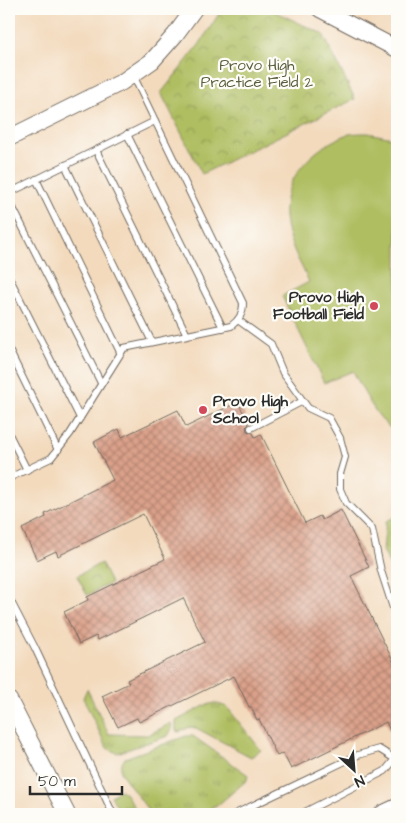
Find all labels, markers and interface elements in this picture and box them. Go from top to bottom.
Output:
park label: Provo High Practice Field 2 [201,55,314,93]
place label: Provo High Football Field [273,287,365,325]
marker: Provo High Football Field [368,300,380,312]
place label: Provo High School [212,391,289,429]
marker: Provo High School [197,404,209,416]
north arrow [328,746,378,796]
scale bar [30,763,122,795]
text: N [351,770,368,792]
text: 50 m [38,771,76,792]

